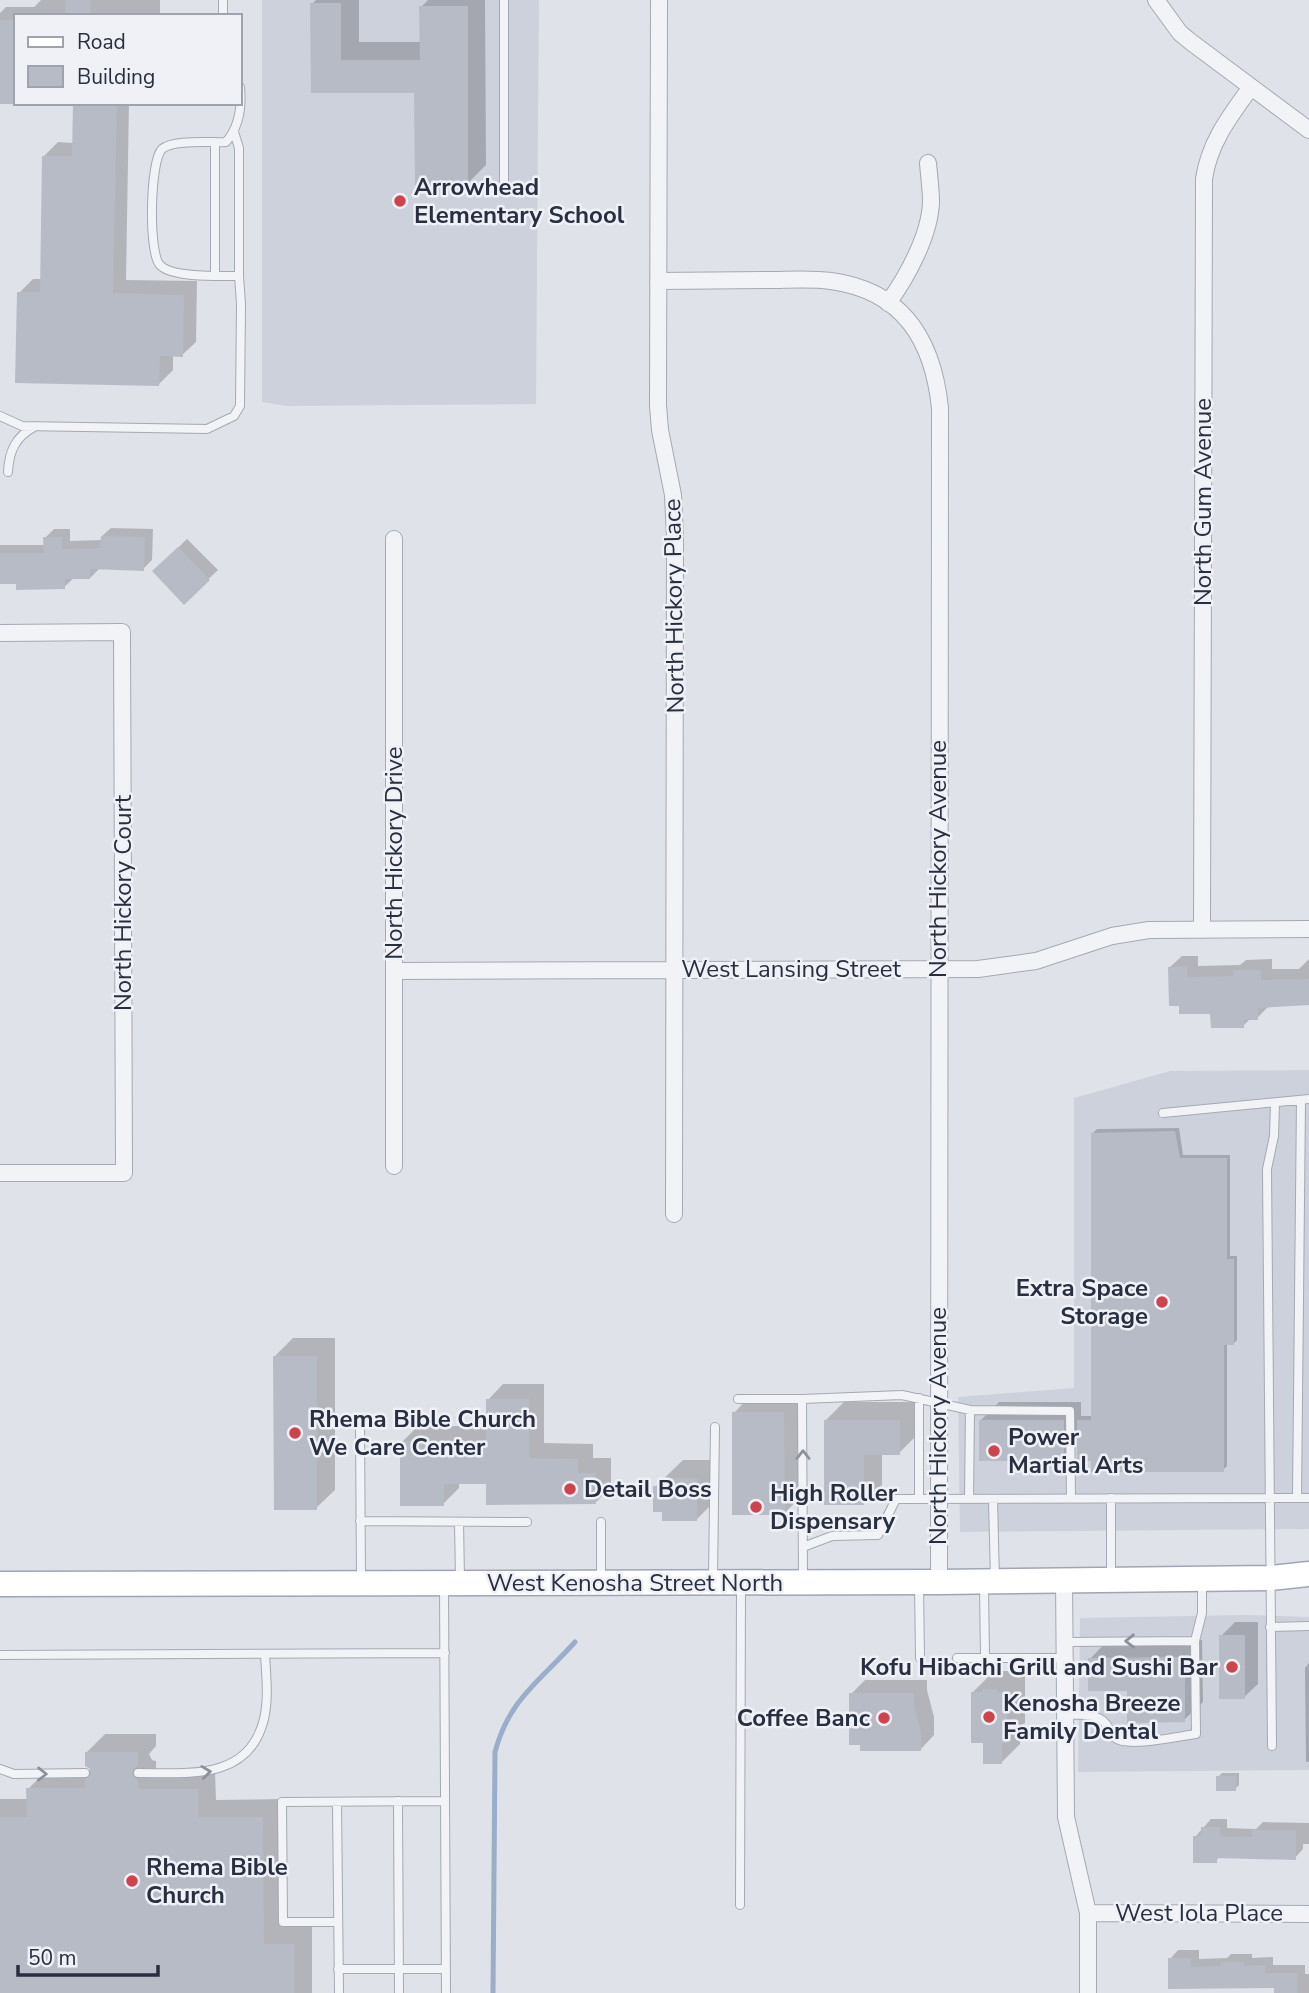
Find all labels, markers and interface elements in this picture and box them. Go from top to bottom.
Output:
legend [14,14,242,105]
text: Road [77,28,126,56]
text: Building [77,63,155,91]
place label: Arrowhead Elementary School [414,171,625,231]
marker: Arrowhead Elementary School [392,193,408,209]
street label: North Gum Avenue [1187,398,1219,606]
street label: North Hickory Place [656,498,692,714]
street label: North Hickory Avenue [922,740,954,978]
street label: North Hickory Drive [378,746,410,960]
street label: North Hickory Court [107,794,139,1011]
street label: West Lansing Street [681,953,901,985]
place label: Extra Space Storage [1016,1272,1148,1332]
marker: Extra Space Storage [1154,1294,1170,1310]
street label: North Hickory Avenue [922,1307,954,1545]
place label: Rhema Bible Church We Care Center [309,1403,536,1463]
place label: Power Martial Arts [1008,1421,1144,1481]
marker: Rhema Bible Church We Care Center [287,1425,303,1441]
marker: Power Martial Arts [986,1443,1002,1459]
one-way arrow [795,1449,810,1460]
place label: Detail Boss [584,1473,712,1505]
place label: High Roller Dispensary [770,1477,898,1537]
marker: Detail Boss [562,1481,578,1497]
marker: High Roller Dispensary [748,1499,764,1515]
street label: West Kenosha Street North [487,1567,783,1599]
one-way arrow [1124,1634,1135,1649]
place label: Kofu Hibachi Grill and Sushi Bar [860,1651,1219,1683]
marker: Kofu Hibachi Grill and Sushi Bar [1224,1659,1240,1675]
place label: Kenosha Breeze Family Dental [1003,1687,1181,1747]
place label: Coffee Banc [737,1702,871,1734]
marker: Kenosha Breeze Family Dental [981,1709,997,1725]
marker: Coffee Banc [876,1710,892,1726]
one-way arrow [201,1764,212,1779]
one-way arrow [37,1766,48,1782]
place label: Rhema Bible Church [146,1851,288,1911]
marker: Rhema Bible Church [124,1873,140,1889]
street label: West Iola Place [1115,1897,1283,1929]
scale bar [18,1934,158,1978]
text: 50 m [28,1944,77,1972]

